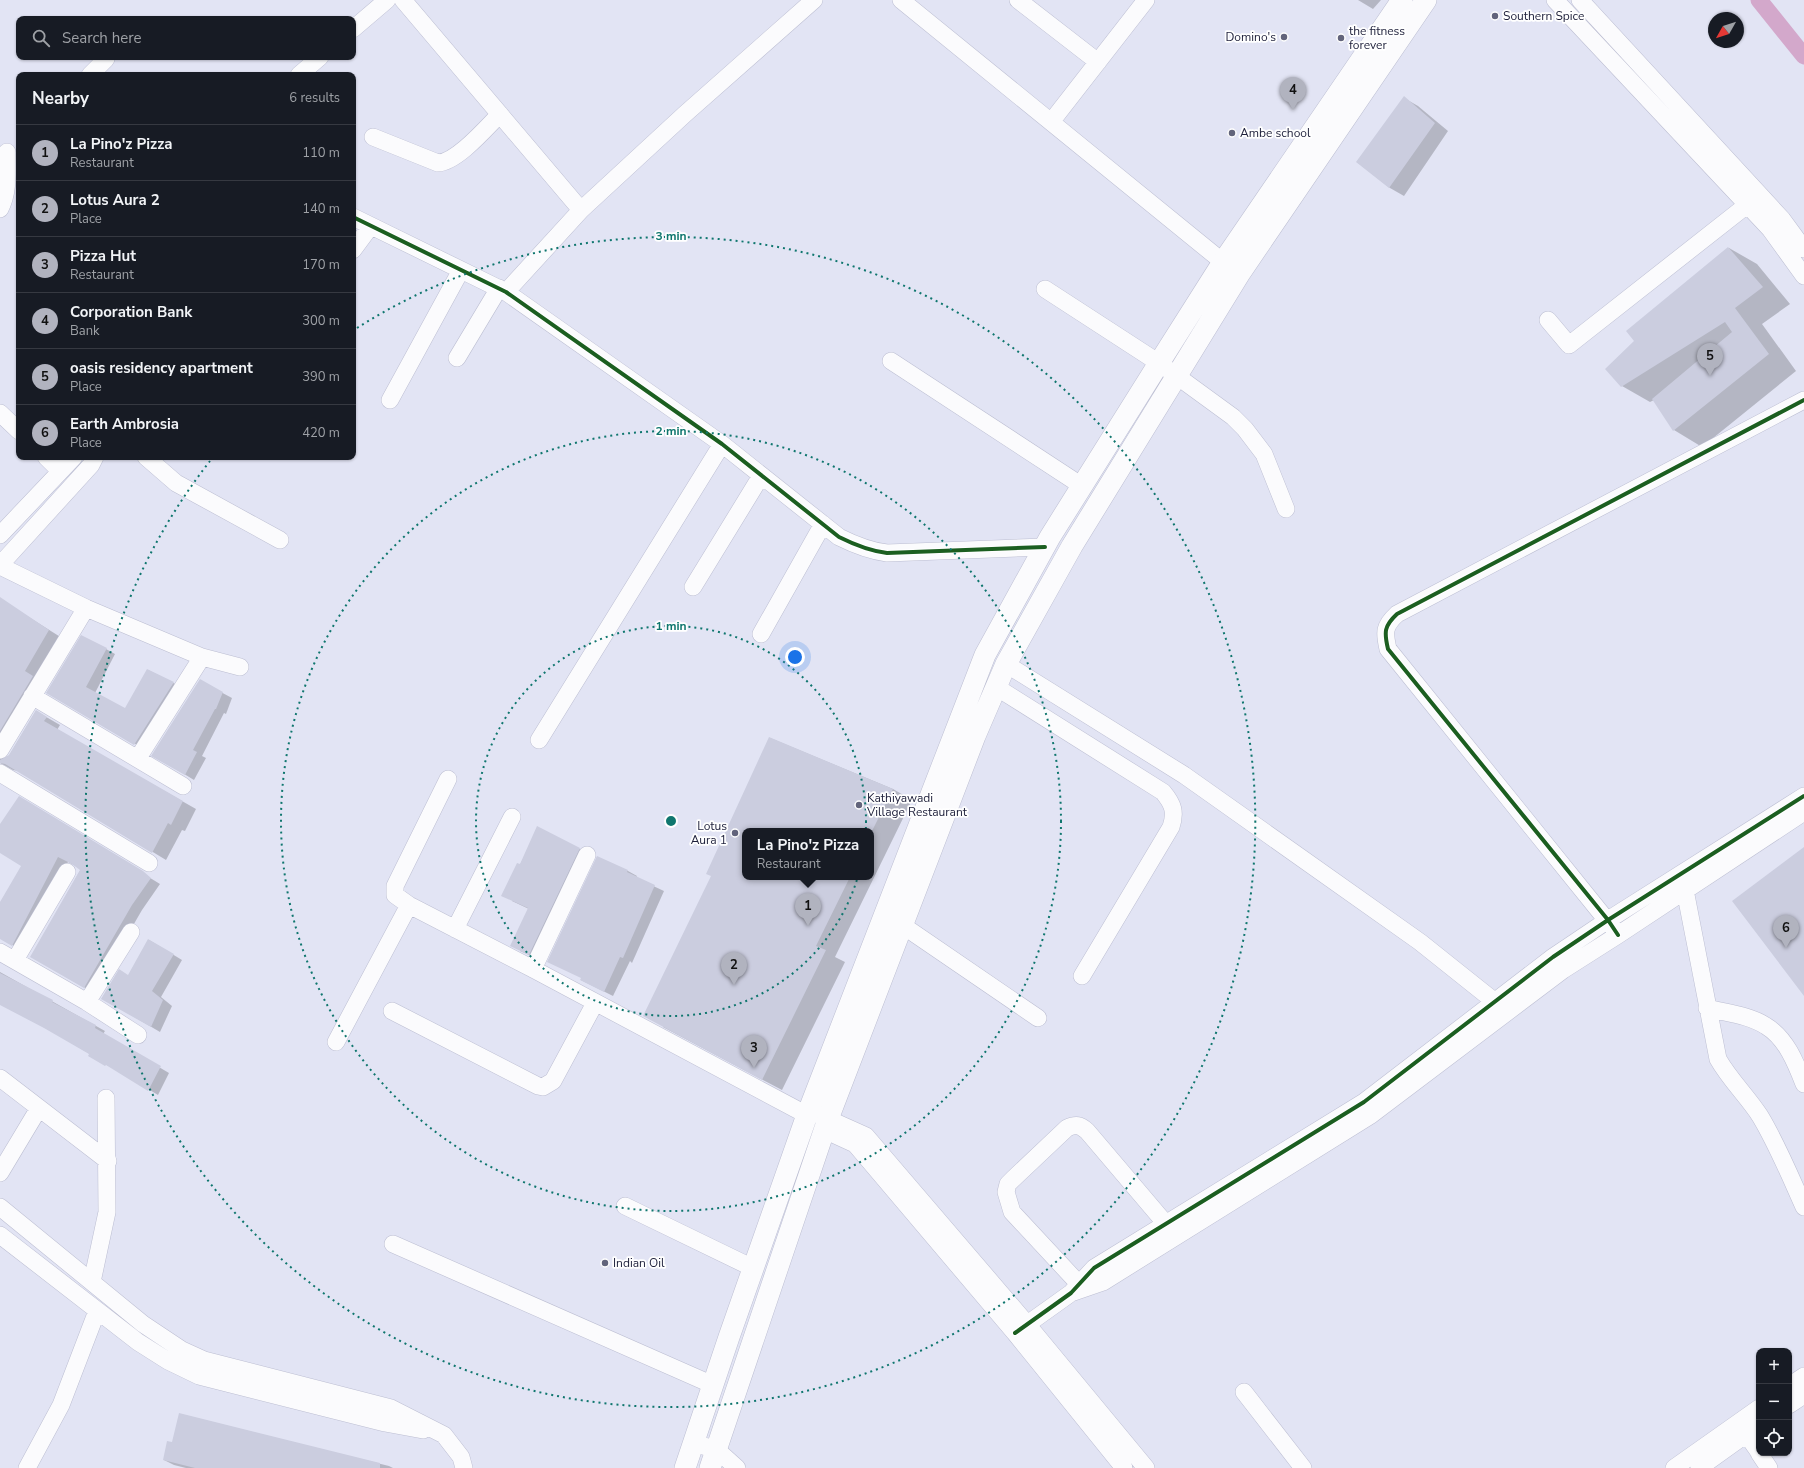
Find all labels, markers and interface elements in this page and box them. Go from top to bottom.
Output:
place label: Southern Spice [1503,8,1584,24]
marker: Southern Spice [1490,11,1500,21]
north arrow [1708,12,1744,48]
search box [16,16,356,60]
place label: the fitness forever [1349,23,1405,53]
icon: search [30,27,52,49]
text: Search here [62,28,142,48]
place label: Domino's [1225,29,1276,45]
marker: Domino's [1279,32,1289,42]
marker: the fitness forever [1336,33,1346,43]
pin: 4 [1280,77,1306,110]
text: Nearby [32,87,89,110]
text: 6 results [289,89,340,107]
place label: Ambe school [1240,125,1311,141]
marker: Ambe school [1227,128,1237,138]
text: La Pino'z Pizza [70,134,172,154]
text: 1 [41,144,49,162]
text: 110 m [302,144,340,162]
text: Restaurant [70,154,134,172]
text: Lotus Aura 2 [70,190,160,210]
text: 2 [41,200,49,218]
text: 140 m [302,200,340,218]
text: Place [70,210,102,228]
text: 3 min [655,228,687,244]
text: Pizza Hut [70,246,136,266]
text: 3 [41,256,49,274]
text: 170 m [302,256,340,274]
text: Restaurant [70,266,134,284]
text: Corporation Bank [70,302,192,322]
text: 4 [41,312,49,330]
text: 300 m [302,312,340,330]
text: Bank [70,322,100,340]
pin: 5 [1697,343,1723,376]
text: oasis residency apartment [70,358,253,378]
text: 5 [41,368,49,386]
text: 390 m [302,368,340,386]
text: Place [70,378,102,396]
text: Earth Ambrosia [70,414,179,434]
text: 2 min [655,423,687,439]
text: 6 [41,424,49,442]
text: 420 m [302,424,340,442]
text: Place [70,434,102,452]
text: 1 min [655,618,687,634]
your location [785,647,805,667]
place label: Kathiyawadi Village Restaurant [866,790,968,820]
marker: Kathiyawadi Village Restaurant [854,800,864,810]
centre of rings [664,814,678,828]
place label: Lotus Aura 1 [691,818,727,848]
marker: Lotus Aura 1 [730,828,740,838]
popup [742,828,874,880]
text: La Pino'z Pizza [757,835,859,855]
text: Restaurant [757,855,821,873]
pin: 1 [795,893,821,926]
pin: 6 [1773,915,1799,948]
pin: 2 [721,952,747,985]
pin: 3 [741,1035,767,1068]
place label: Indian Oil [613,1255,665,1271]
marker: Indian Oil [600,1258,610,1268]
map controls [1756,1348,1792,1456]
button: + [1756,1348,1792,1384]
button: − [1756,1384,1792,1420]
button: locate [1756,1420,1792,1456]

